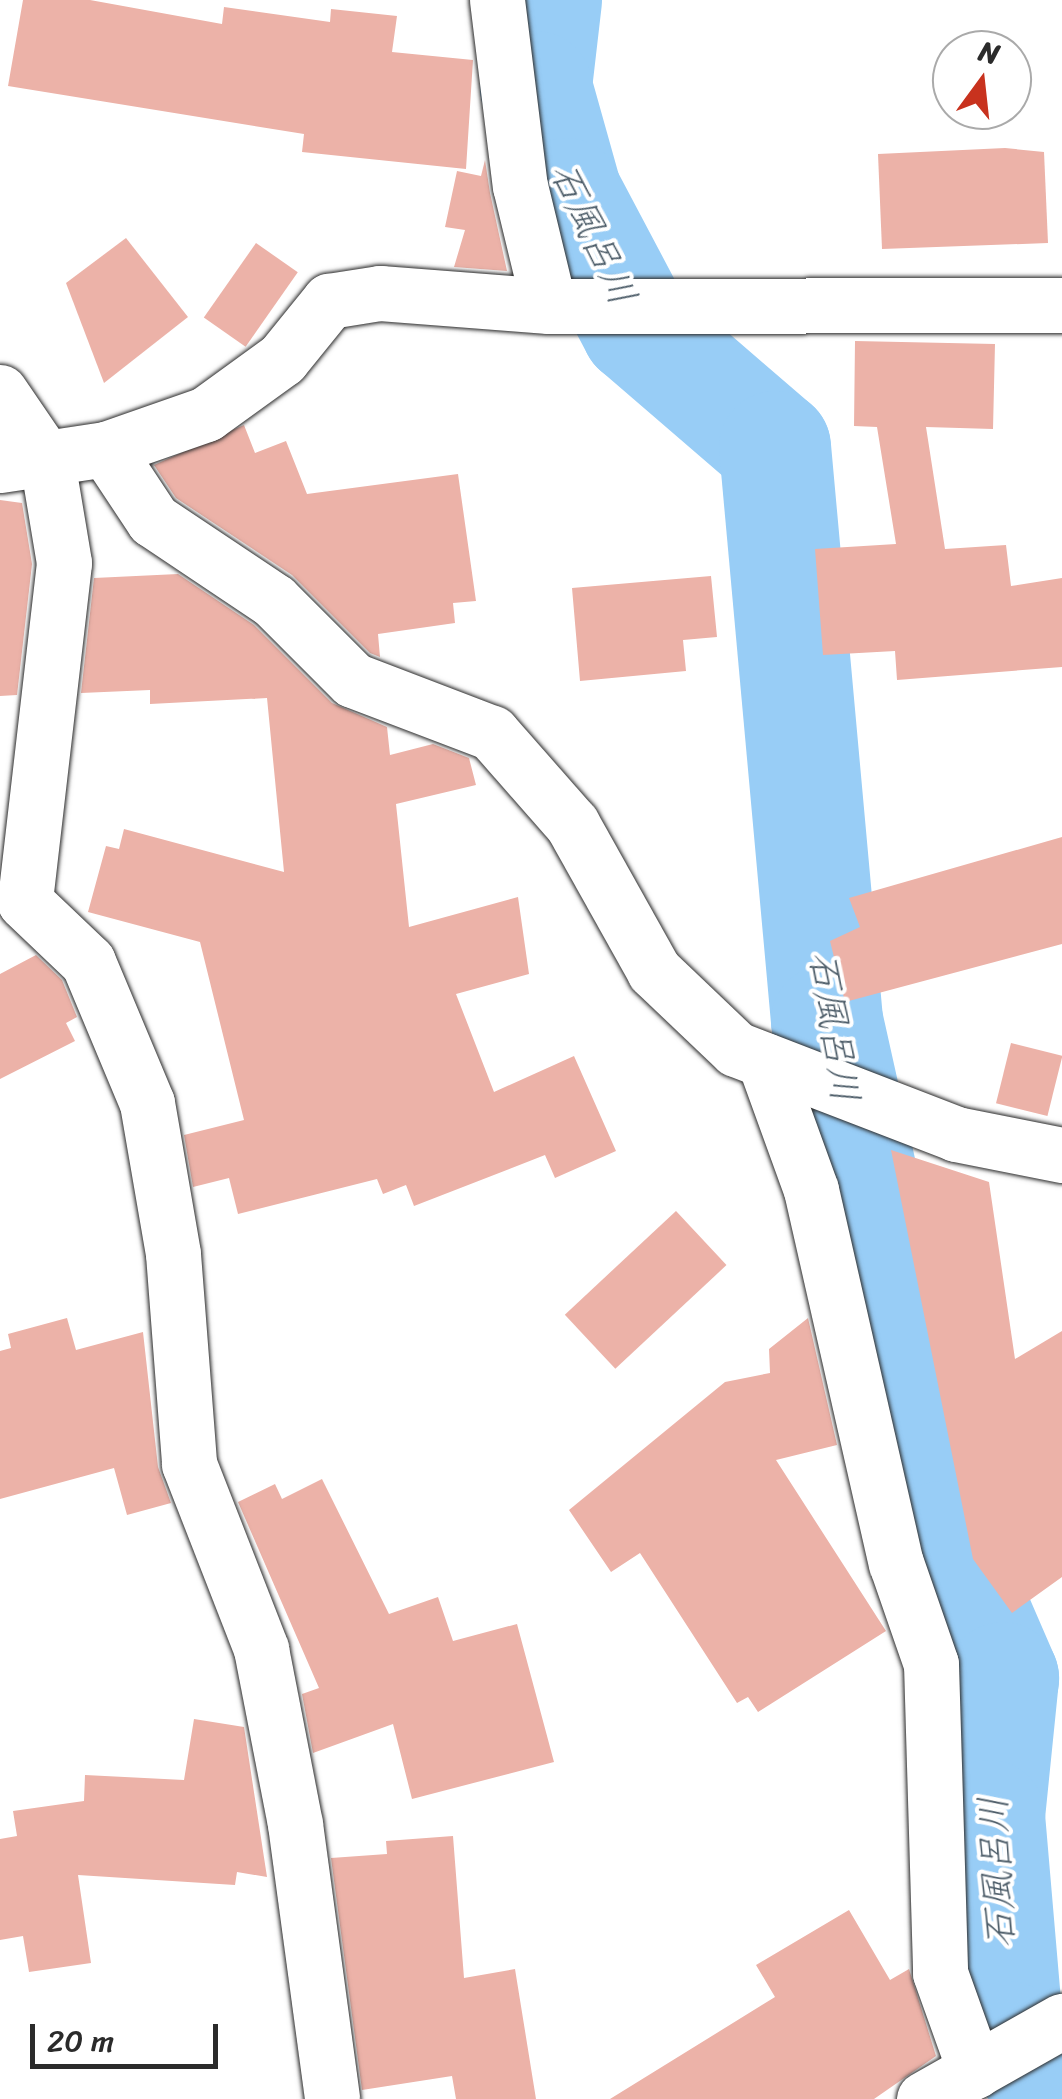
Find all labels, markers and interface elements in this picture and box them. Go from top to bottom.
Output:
text: N [974,26,1005,79]
north arrow [932,30,1032,130]
water label: 石風呂川 [540,155,646,313]
water label: 石風呂川 [800,948,868,1106]
water label: 石風呂川 [970,1795,1024,1949]
scale bar [35,2004,222,2066]
text: 20 m [47,2014,114,2068]

